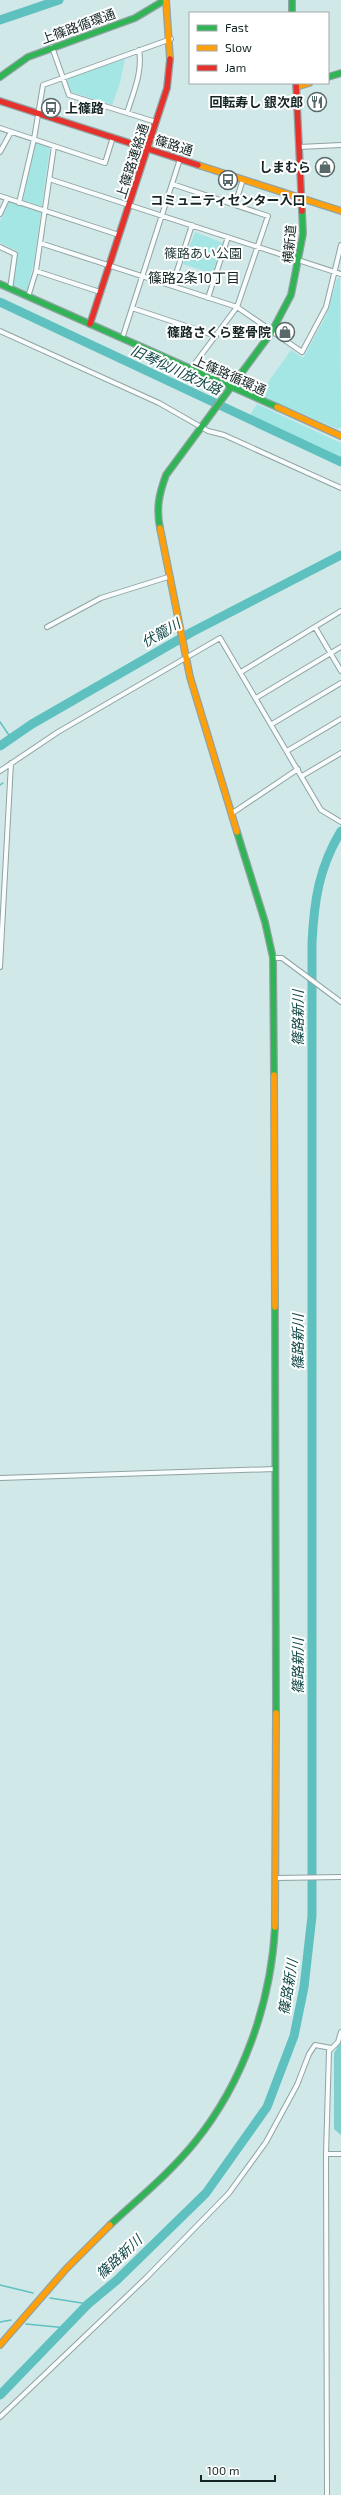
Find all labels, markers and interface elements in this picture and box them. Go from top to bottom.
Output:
street label: 上篠路循環通 [39,5,117,47]
legend [189,12,329,84]
text: Fast [225,20,249,34]
text: Slow [225,40,252,54]
text: Jam [225,60,246,74]
restaurant icon: 回転寿し 銀次郎 [306,91,328,113]
place label: 回転寿し 銀次郎 [209,94,303,110]
bus stop icon: 上篠路 [40,97,62,119]
place label: 上篠路 [65,100,104,116]
street label: 上篠路連絡通 [112,121,152,201]
street label: 篠路通 [153,131,195,159]
shop icon: しまむら [314,156,336,178]
place label: しまむら [259,159,311,175]
bus stop icon: コミュニティセンター入口 [217,169,239,191]
place label: コミュニティセンター入口 [150,192,306,208]
street label: 横新道 [279,224,299,264]
park label: 篠路あい公園 [164,245,242,261]
district label: 篠路2条10丁目 [148,269,240,286]
shop icon: 篠路さくら整骨院 [274,321,296,343]
place label: 篠路さくら整骨院 [167,324,271,340]
water label: 旧琴似川放水路 [128,341,225,398]
street label: 上篠路循環通 [191,352,269,398]
water label: 伏籠川 [138,614,185,650]
water label: 篠路新川 [289,988,306,1046]
water label: 篠路新川 [289,1312,306,1370]
water label: 篠路新川 [289,1636,306,1694]
water label: 篠路新川 [275,1956,301,2016]
water label: 篠路新川 [92,2230,146,2282]
scale bar [201,2457,275,2483]
text: 100 m [207,2463,239,2477]

